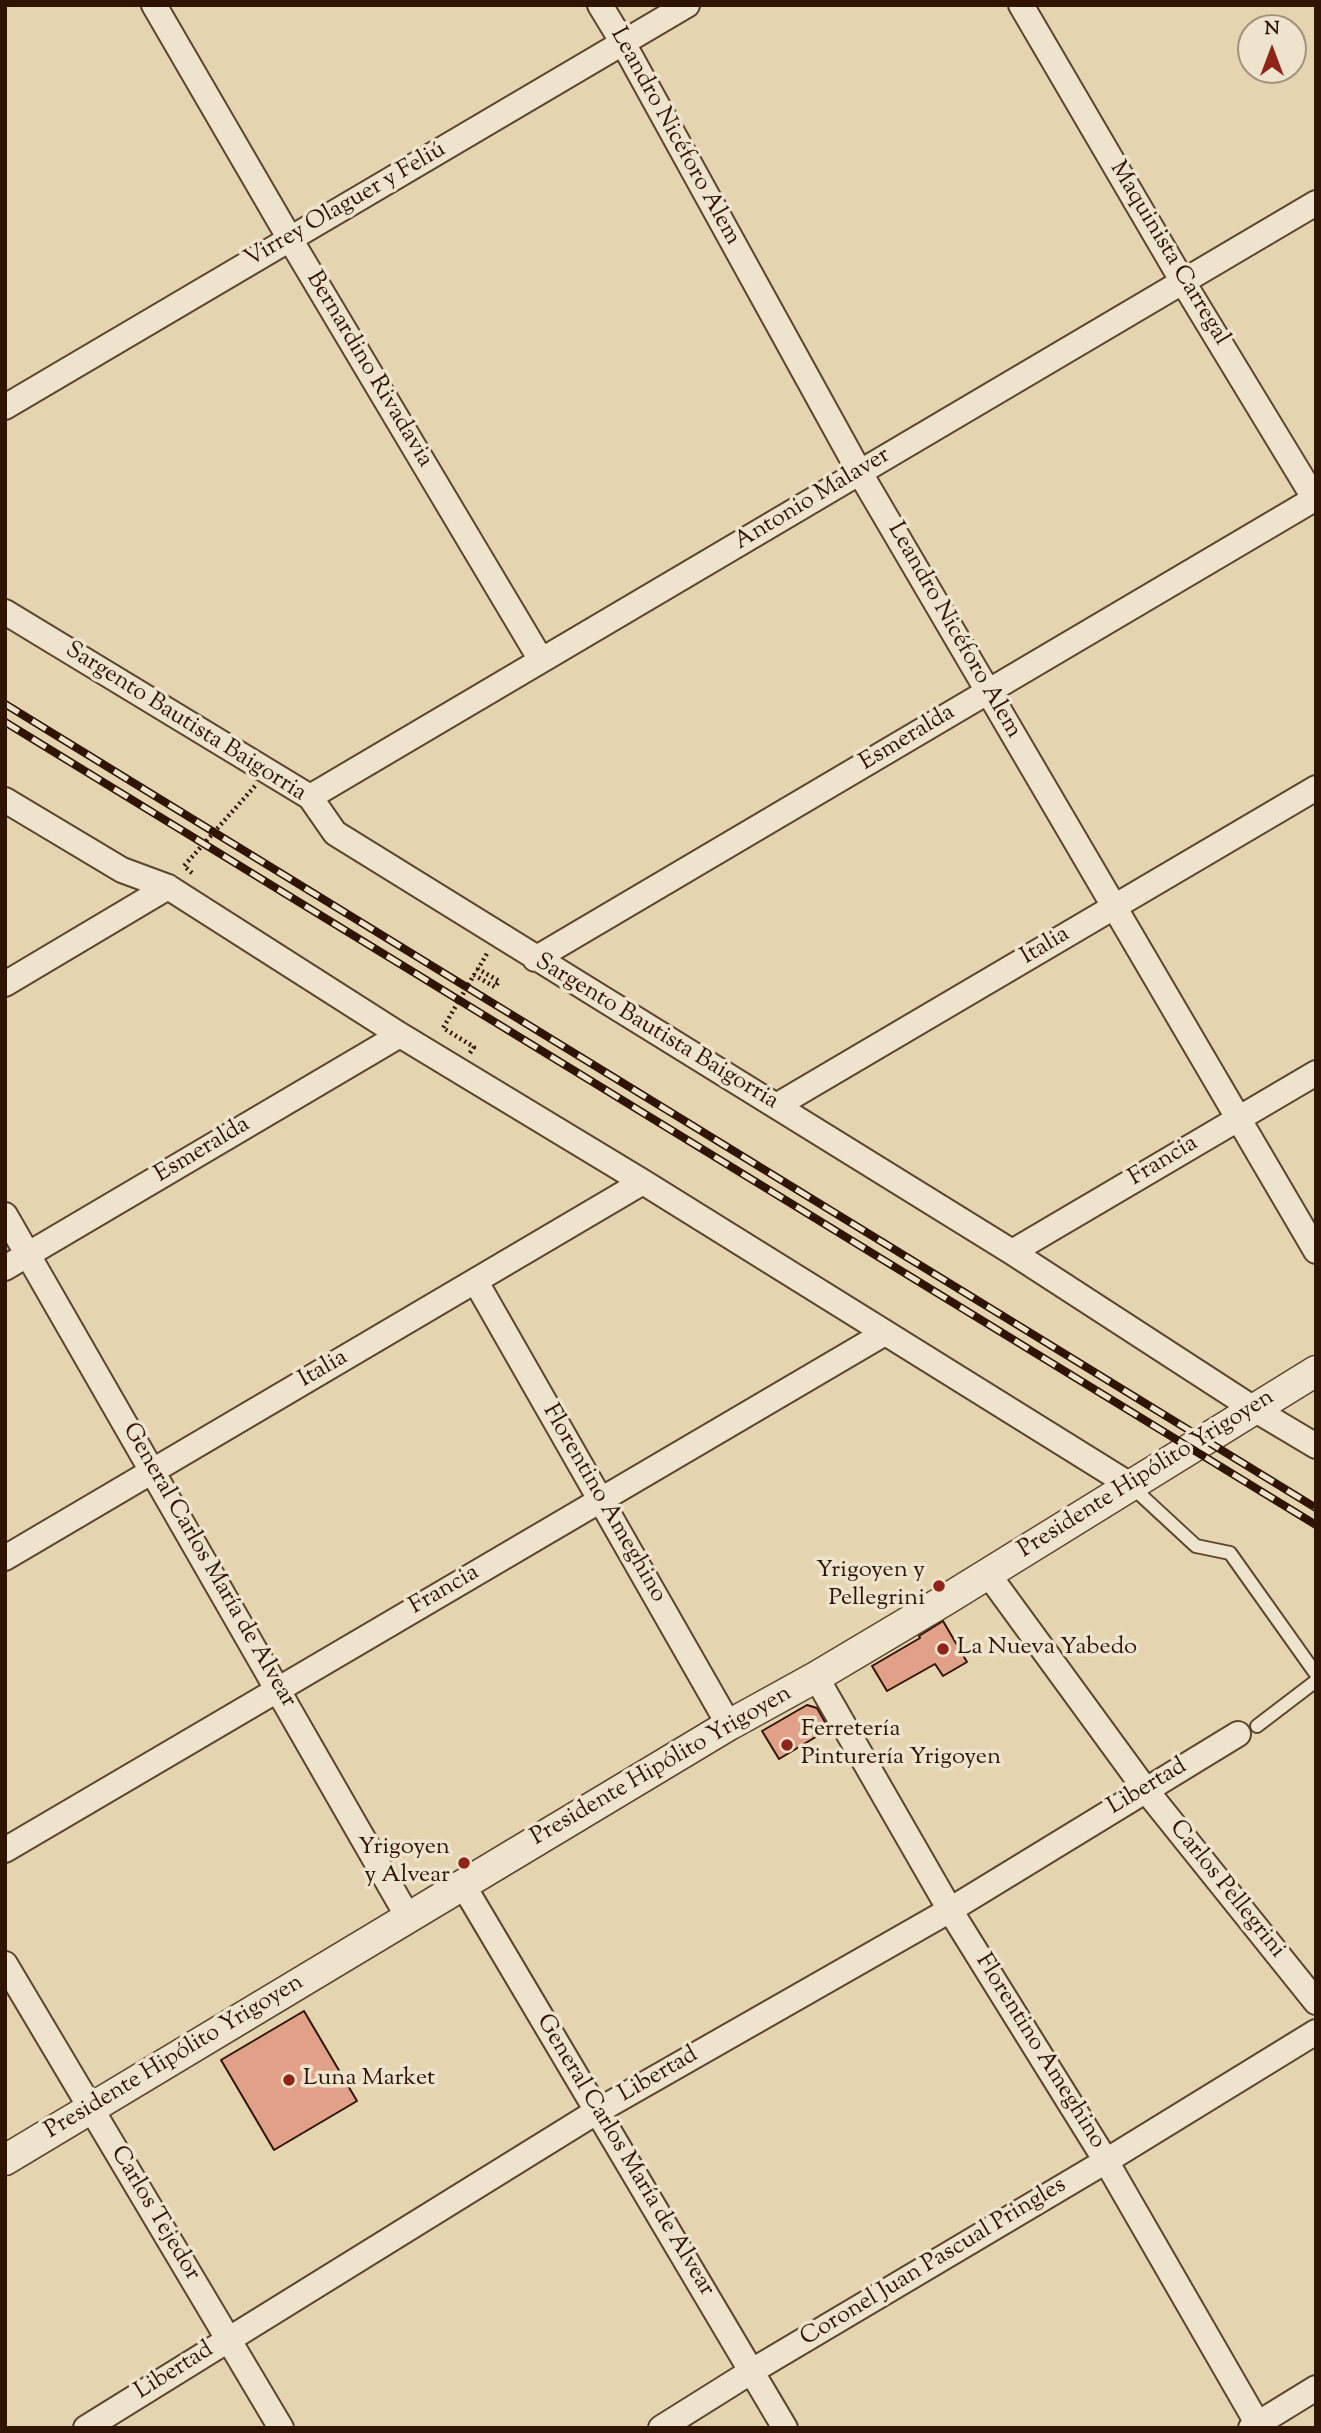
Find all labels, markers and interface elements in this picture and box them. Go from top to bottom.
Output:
north arrow [1237,14,1307,84]
text: N [1264,16,1280,43]
street label: Leandro Nicéforo Alem [602,23,746,251]
street label: Virrey Olaguer y Feliú [240,137,452,275]
street label: Maquinista Carregal [1102,157,1234,351]
street label: Bernardino Rivadavia [298,267,438,473]
street label: Antonio Malaver [730,442,896,558]
street label: Leandro Nicéforo Alem [879,518,1027,744]
street label: Sargento Bautista Baigorria [59,637,311,809]
street label: Esmeralda [855,699,961,779]
street label: Italia [1016,921,1076,973]
street label: Sargento Bautista Baigorria [529,949,783,1117]
street label: Esmeralda [150,1111,256,1191]
street label: Francia [1124,1130,1204,1194]
street label: Italia [294,1345,354,1395]
street label: Presidente Hipólito Yrigoyen [1014,1384,1280,1566]
street label: Florentino Ameghino [534,1400,672,1608]
street label: General Carlos María de Alvear [115,1419,301,1713]
place label: Yrigoyen y Pellegrini [816,1558,925,1614]
street label: Francia [405,1560,485,1622]
marker: Yrigoyen y Pellegrini [931,1578,947,1594]
place label: La Nueva Yabedo [957,1635,1137,1663]
marker: La Nueva Yabedo [935,1641,951,1657]
street label: Presidente Hipólito Yrigoyen [526,1680,798,1854]
place label: Ferretería Pinturería Yrigoyen [801,1717,1001,1773]
marker: Ferretería Pinturería Yrigoyen [779,1737,795,1753]
street label: Libertad [1103,1753,1193,1823]
street label: Carlos Pellegrini [1162,1815,1290,1965]
place label: Yrigoyen y Alvear [358,1835,450,1891]
marker: Yrigoyen y Alvear [456,1855,472,1871]
street label: Florentino Ameghino [967,1949,1111,2155]
street label: Presidente Hipólito Yrigoyen [41,1969,309,2147]
street label: General Carlos María de Alvear [528,2010,720,2302]
street label: Libertad [614,2042,704,2110]
place label: Luna Market [303,2066,435,2094]
marker: Luna Market [281,2072,297,2088]
street label: Carlos Tejedor [103,2142,205,2286]
street label: Coronel Juan Pascual Pringles [796,2172,1072,2354]
street label: Libertad [131,2337,219,2407]

